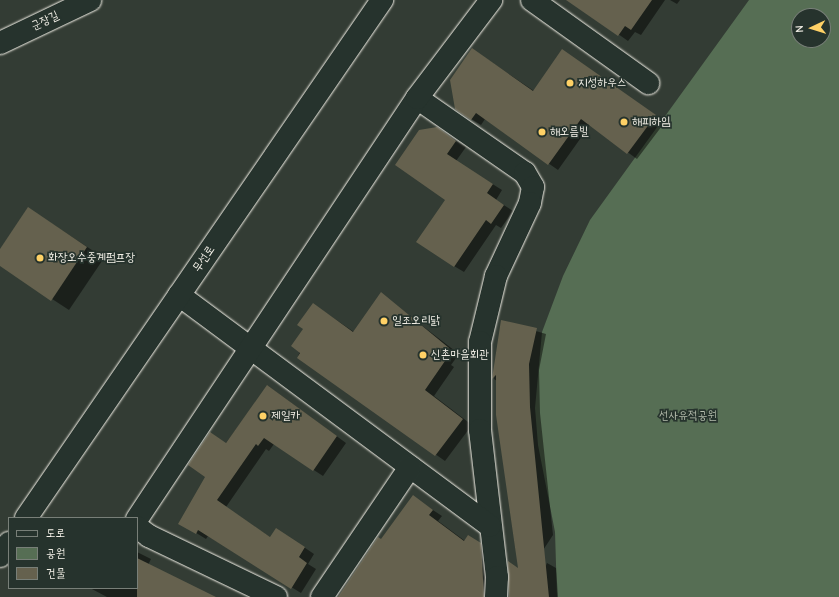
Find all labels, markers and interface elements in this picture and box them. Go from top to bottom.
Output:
street label: 군장길 [29,8,61,34]
north arrow [791,8,831,48]
text: N [793,25,806,33]
place label: 지성하우스 [578,76,626,90]
marker: 지성하우스 [565,78,575,88]
place label: 해피하임 [632,115,671,129]
marker: 해피하임 [619,117,629,127]
place label: 해오름빌 [550,125,589,139]
marker: 해오름빌 [537,127,547,137]
street label: 무선로 [190,243,218,275]
place label: 화장오수중계펌프장 [48,251,135,265]
marker: 화장오수중계펌프장 [35,253,45,263]
place label: 일조오리닭 [392,314,440,328]
marker: 일조오리닭 [379,316,389,326]
place label: 신촌마을회관 [431,348,489,362]
marker: 신촌마을회관 [418,350,428,360]
place label: 제일카 [271,409,300,423]
park label: 선사유적공원 [659,409,717,423]
marker: 제일카 [258,411,268,421]
legend [8,517,138,589]
text: 도로 [46,526,65,540]
text: 공원 [46,546,65,560]
text: 건물 [46,566,65,580]

